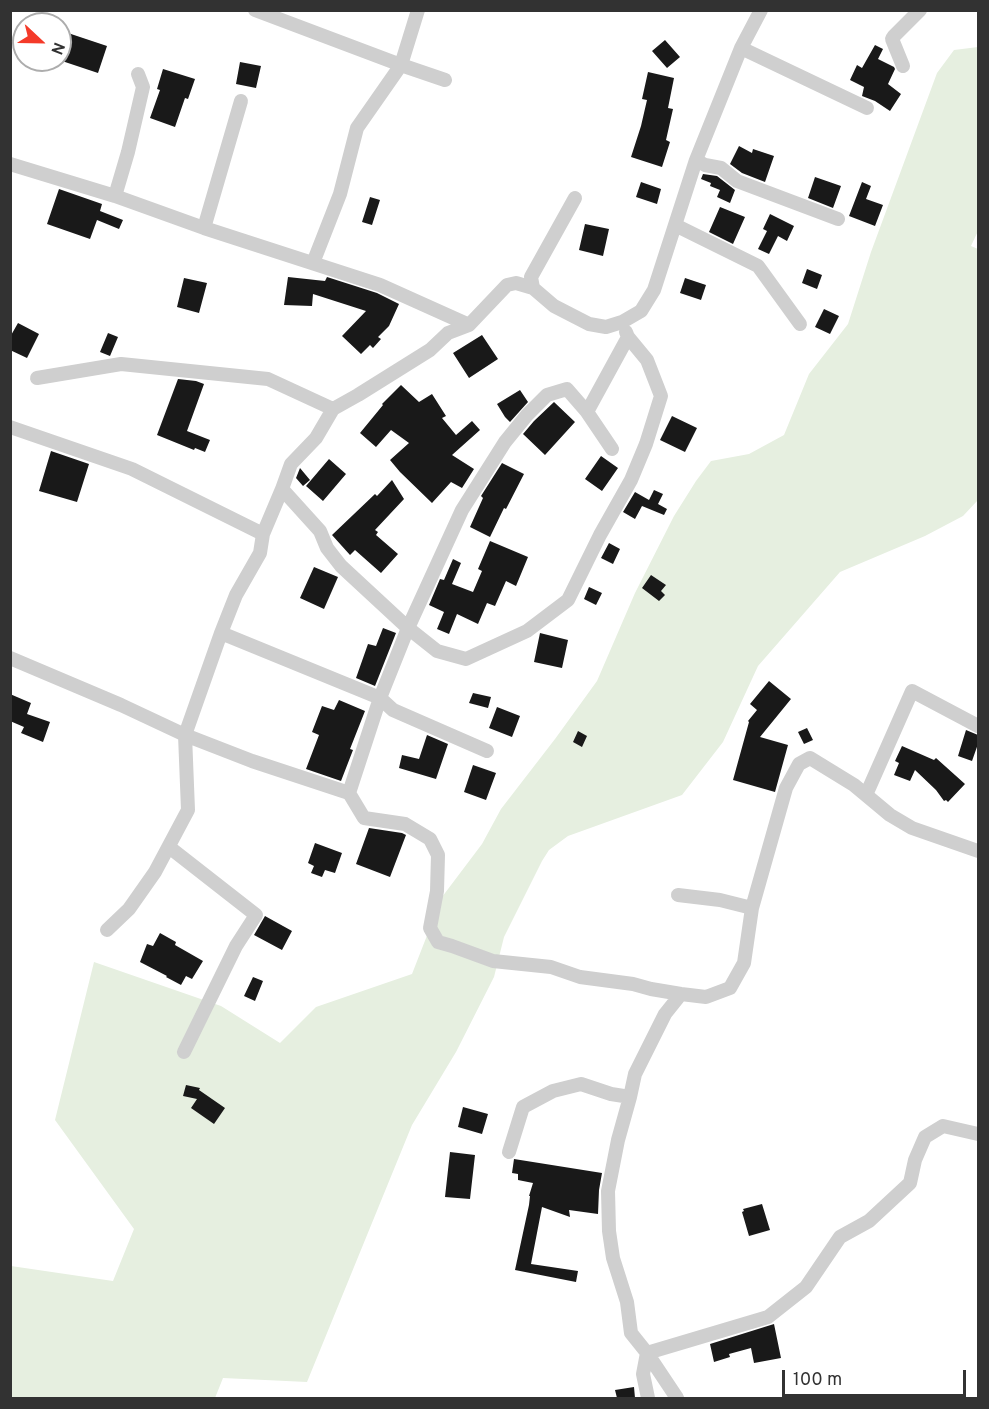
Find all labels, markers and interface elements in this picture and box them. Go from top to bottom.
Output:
north arrow [12,12,72,72]
text: N [45,39,68,57]
scale bar [785,1358,970,1396]
text: 100 m [793,1369,842,1392]

